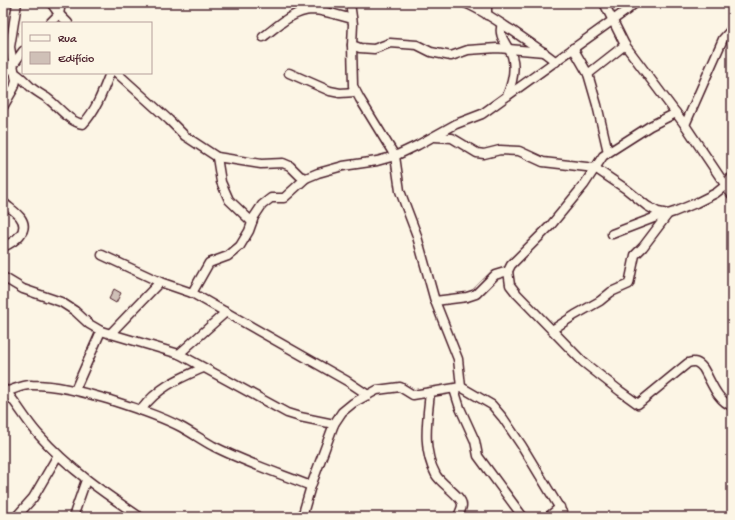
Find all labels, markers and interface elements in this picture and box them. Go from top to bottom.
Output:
legend [22,22,152,74]
text: Rua [58,33,77,47]
text: Edifício [58,53,94,67]

